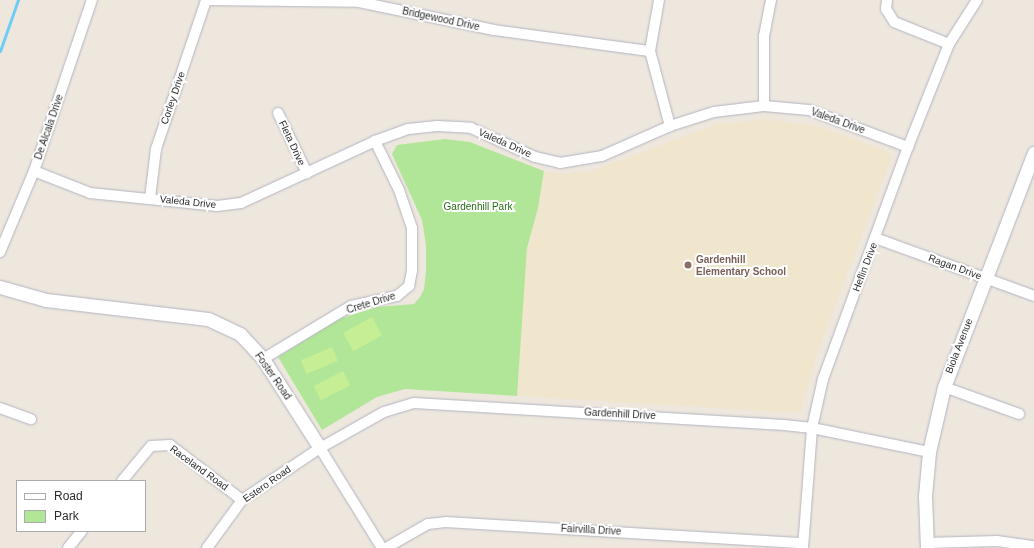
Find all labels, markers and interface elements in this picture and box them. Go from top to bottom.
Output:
street label: Bridgewood Drive [401,5,481,33]
street label: Corley Drive [158,70,188,126]
street label: De Alcala Drive [32,92,66,162]
street label: Valeda Drive [809,106,867,136]
street label: Fleta Drive [276,119,308,167]
street label: Valeda Drive [477,126,533,160]
street label: Valeda Drive [159,193,217,211]
park label: Gardenhill Park [444,201,512,213]
street label: Heflin Drive [850,241,880,293]
street label: Ragan Drive [927,252,983,282]
place label: Gardenhill Elementary School [696,253,786,276]
marker: Gardenhill Elementary School [683,260,693,270]
street label: Crete Drive [345,290,397,316]
street label: Biola Avenue [943,316,975,376]
street label: Foster Road [252,350,294,402]
street label: Gardenhill Drive [584,406,656,422]
street label: Raceland Road [168,443,230,493]
street label: Estero Road [241,463,293,505]
legend [16,480,146,532]
text: Road [54,489,83,503]
text: Park [54,509,79,523]
street label: Fairvilla Drive [560,522,622,538]

